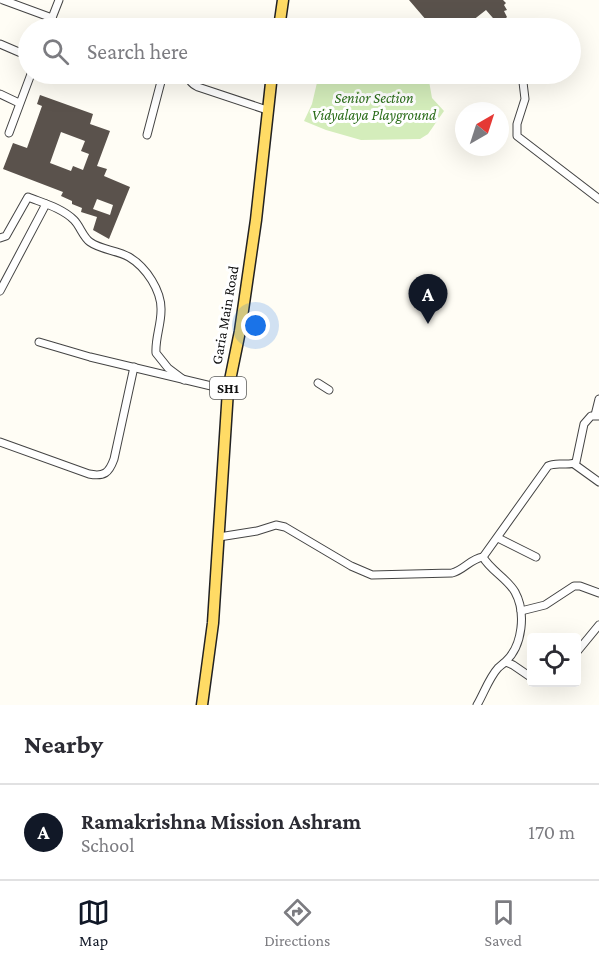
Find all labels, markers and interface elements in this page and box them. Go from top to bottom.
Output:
search box [18,18,581,84]
icon: search [39,35,72,68]
text: Search here [87,39,188,64]
park label: Senior Section Vidyalaya Playground [312,90,437,124]
north arrow [455,102,509,156]
street label: Garia Main Road [208,264,242,366]
pin: A [408,274,448,324]
your location [241,311,270,340]
road number: SH1 [210,377,246,399]
map controls [527,633,581,687]
button: locate [527,633,581,687]
text: Nearby [24,730,103,759]
text: Ramakrishna Mission Ashram [81,809,361,834]
text: A [38,821,49,843]
text: 170 m [528,821,575,843]
text: School [81,834,134,856]
tab: Map [77,896,110,949]
tab: Directions [264,896,330,949]
tab: Saved [484,896,522,949]

